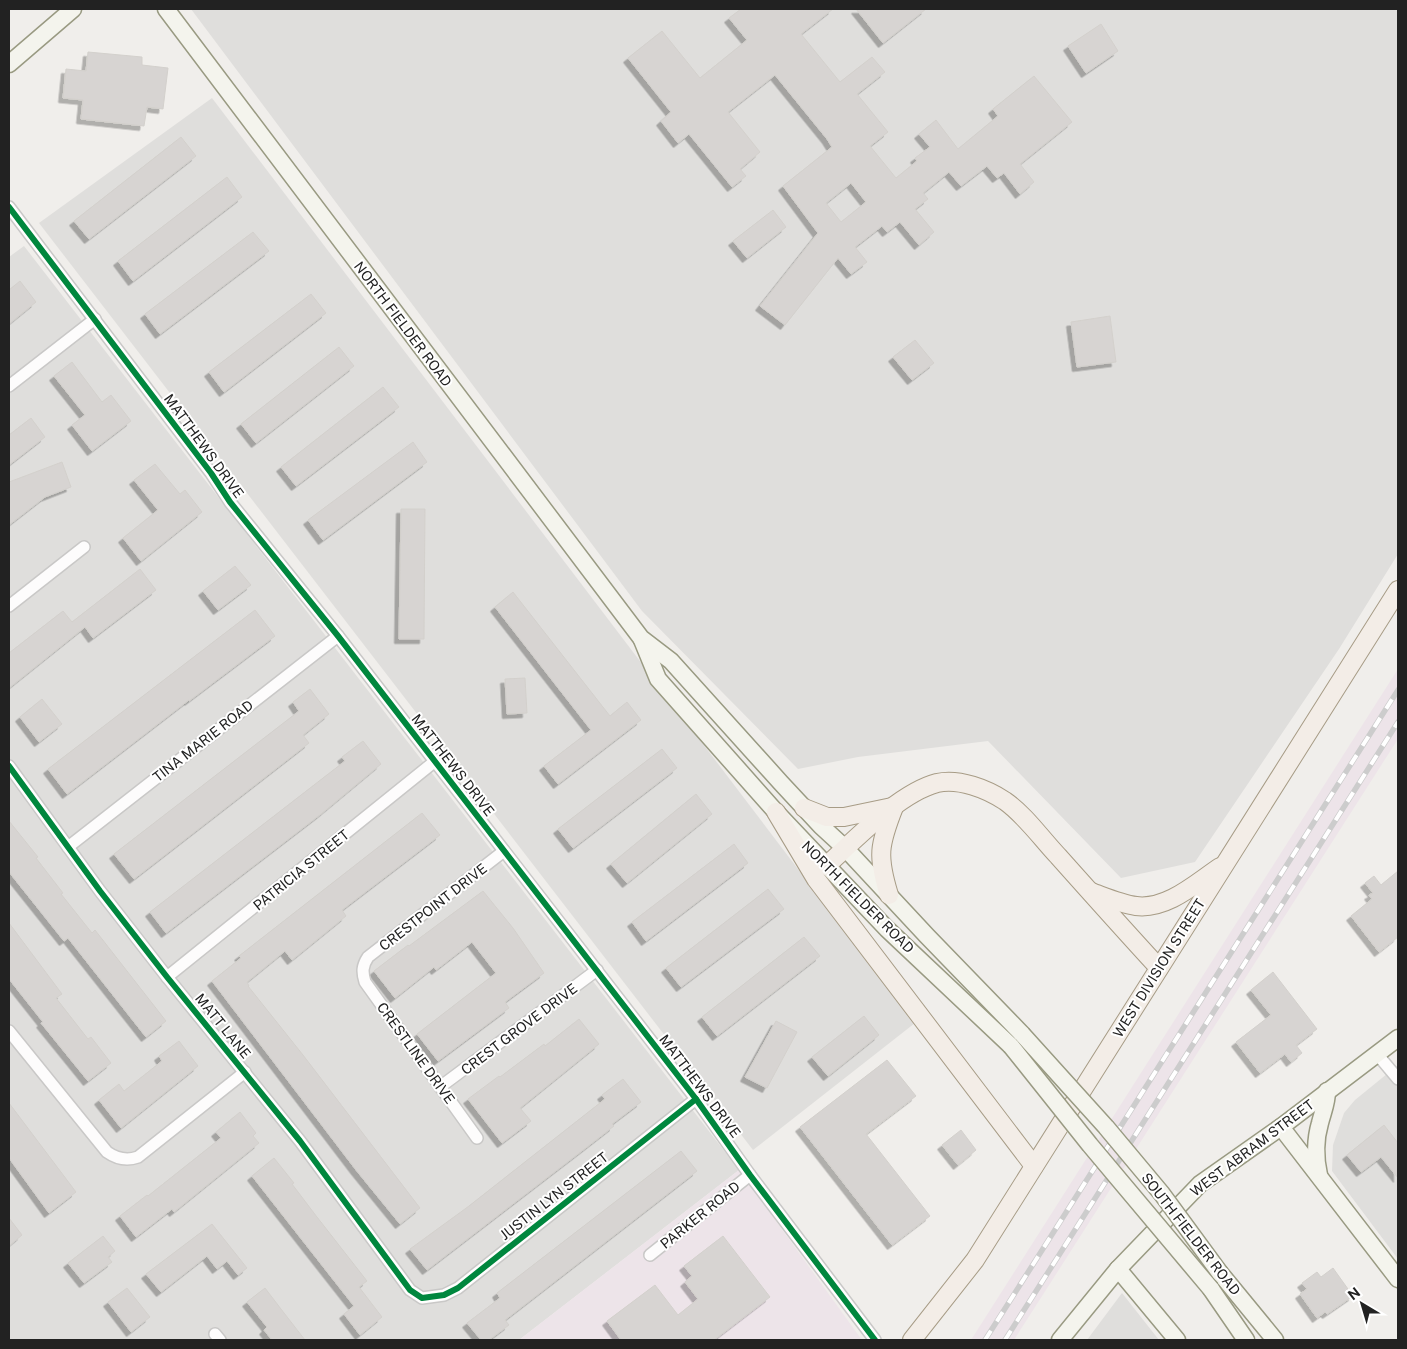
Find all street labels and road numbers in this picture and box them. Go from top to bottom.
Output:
street label: NORTH FIELDER ROAD [351,259,455,389]
street label: MATTHEWS DRIVE [161,391,247,501]
street label: TINA MARIE ROAD [150,697,256,785]
street label: MATTHEWS DRIVE [408,711,498,819]
street label: PATRICIA STREET [250,827,352,913]
street label: NORTH FIELDER ROAD [799,838,917,956]
street label: CRESTPOINT DRIVE [376,860,490,954]
street label: WEST DIVISION STREET [1110,896,1208,1040]
street label: CREST GROVE DRIVE [458,980,580,1078]
street label: MATT LANE [192,990,254,1062]
street label: CRESTLINE DRIVE [374,999,458,1107]
street label: MATTHEWS DRIVE [656,1031,744,1141]
street label: WEST ABRAM STREET [1187,1096,1317,1200]
street label: JUSTIN LYN STREET [497,1149,611,1243]
street label: SOUTH FIELDER ROAD [1138,1170,1244,1298]
street label: PARKER ROAD [657,1178,743,1252]

